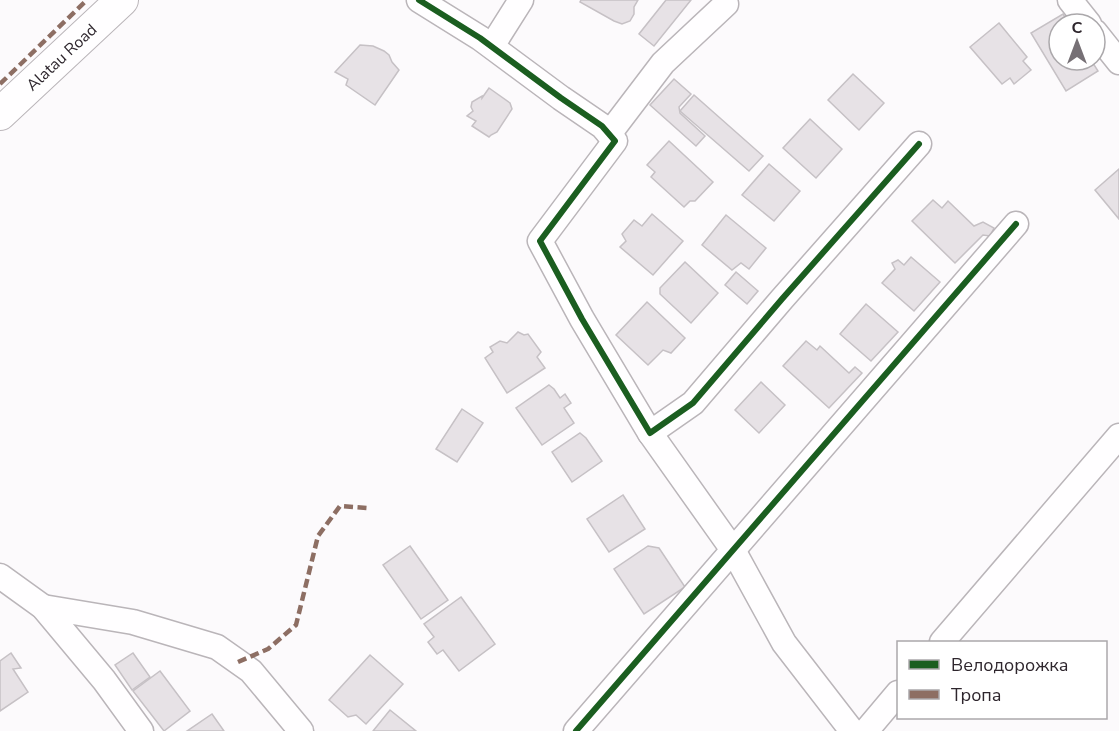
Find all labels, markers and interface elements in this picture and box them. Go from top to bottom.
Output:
north arrow [1047,12,1107,72]
text: С [1072,17,1083,39]
street label: Alatau Road [22,19,102,96]
legend [897,641,1107,719]
text: Велодорожка [951,653,1068,677]
text: Тропа [951,683,1002,707]

